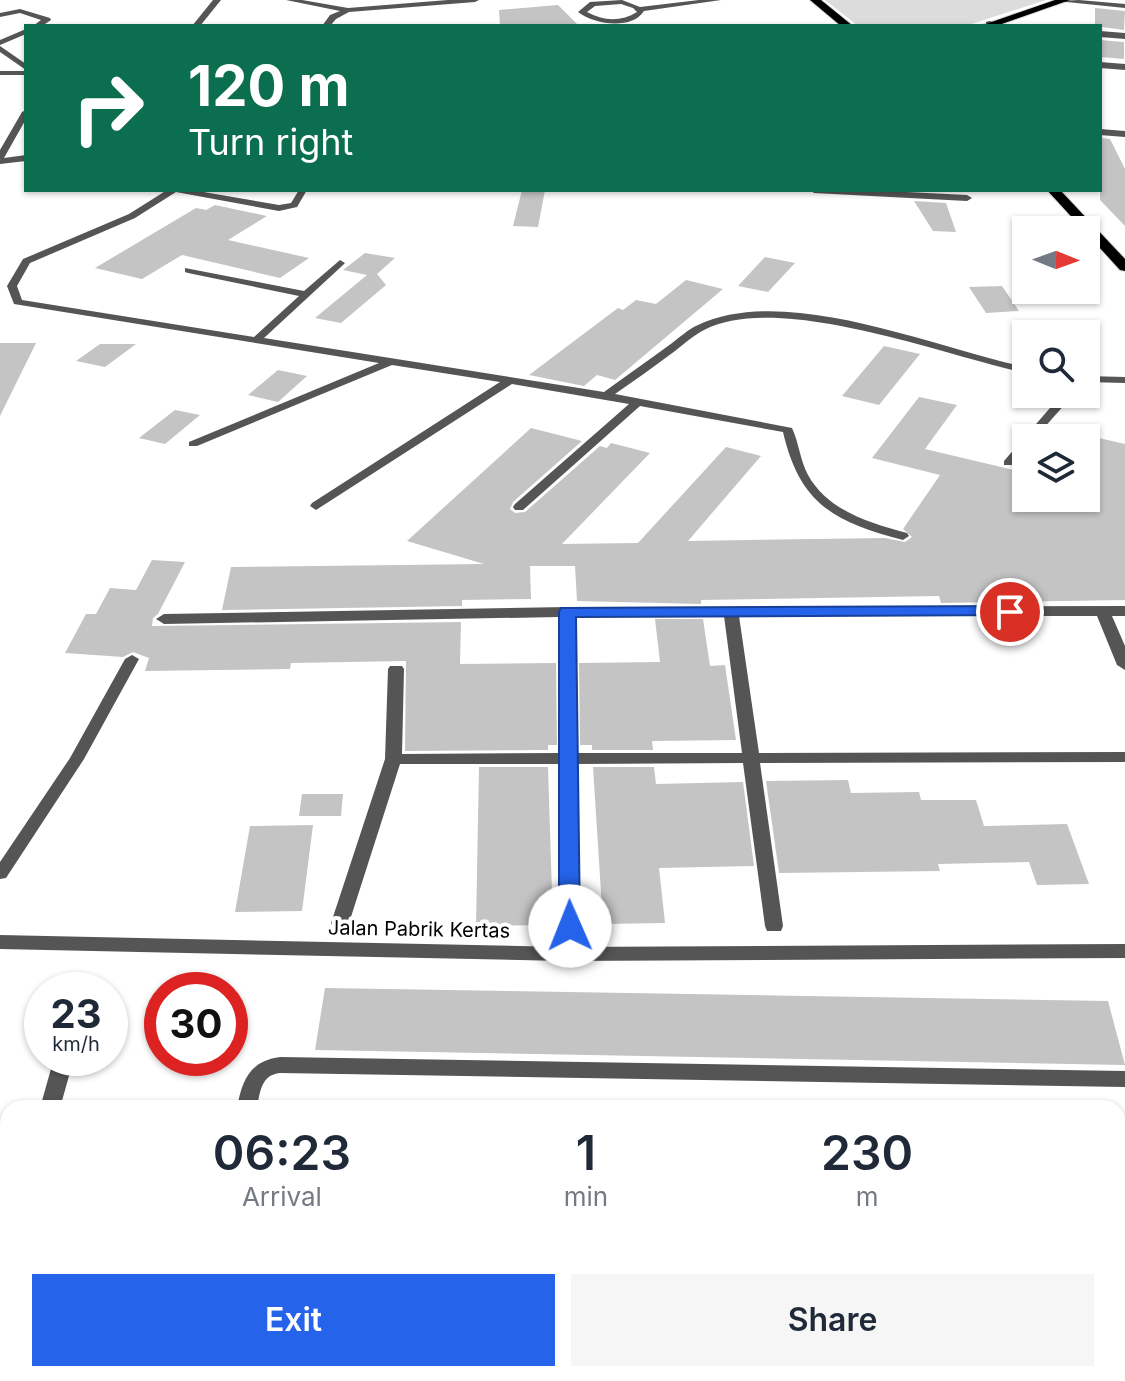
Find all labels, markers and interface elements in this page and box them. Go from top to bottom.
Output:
text: 120 m [188,52,350,120]
icon: right [56,56,160,160]
text: Turn right [188,120,353,164]
north arrow [1012,216,1100,304]
map controls [1012,216,1100,512]
button: search [1012,320,1100,408]
button: layers [1012,424,1100,512]
pin [976,578,1044,646]
icon: arrive [988,590,1032,634]
position arrow [528,884,612,968]
street label: Jalan Pabrik Kertas [328,915,510,943]
speed limit sign: 30 [144,972,248,1076]
text: 23 [50,989,102,1038]
text: km/h [52,1032,100,1056]
text: 06:23 [213,1123,351,1182]
text: 1 [576,1123,596,1182]
text: 230 [821,1123,913,1182]
text: Arrival [242,1181,322,1212]
text: min [564,1181,608,1212]
text: m [856,1181,878,1212]
button: Exit [32,1274,555,1366]
button: Share [571,1274,1094,1366]

